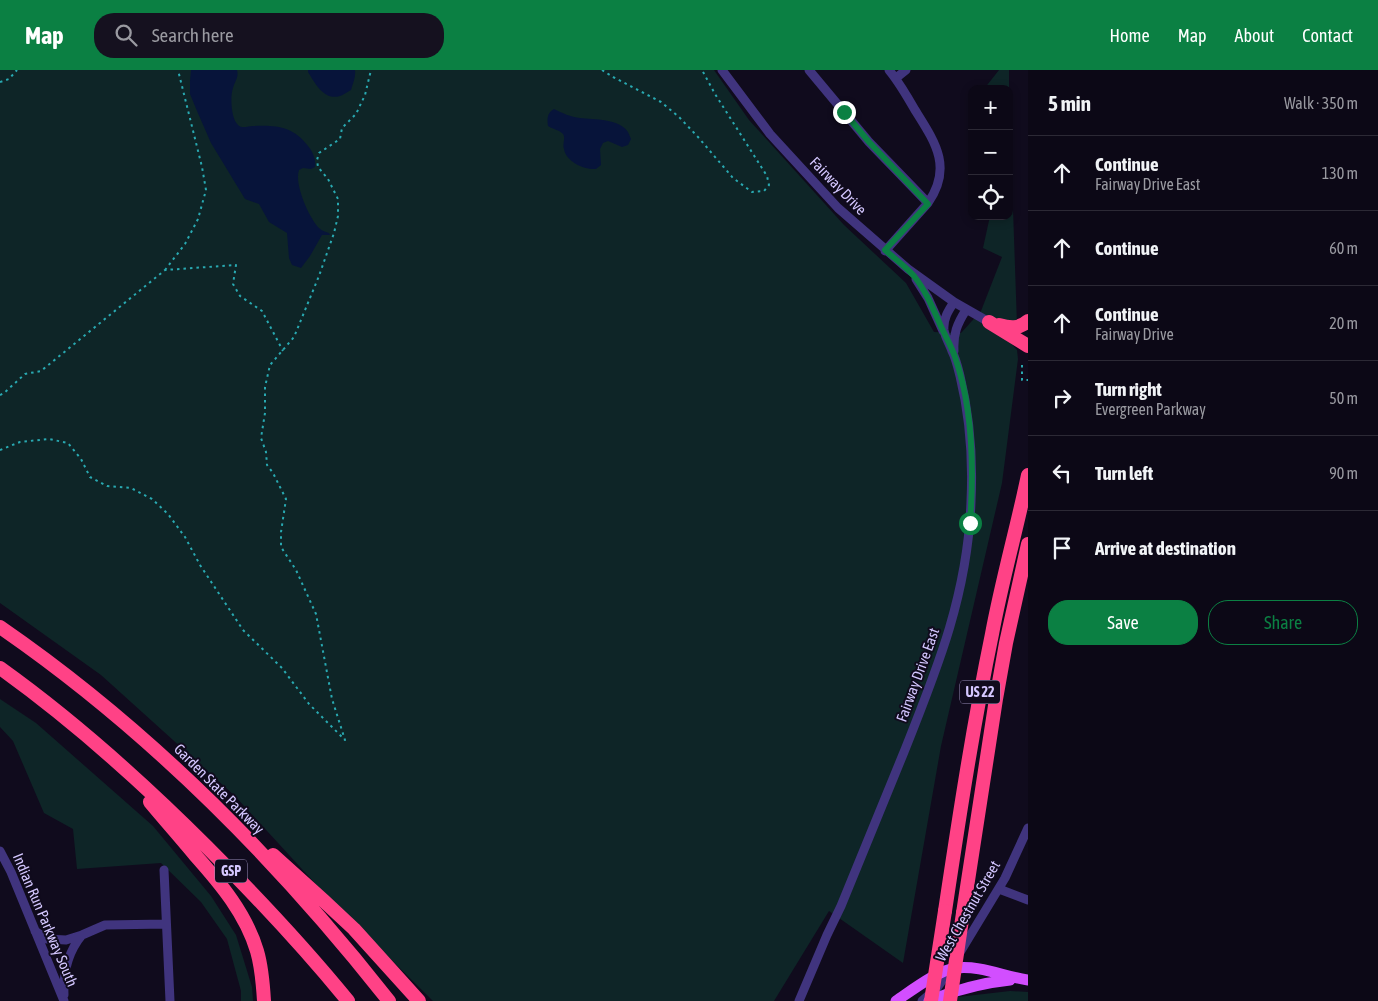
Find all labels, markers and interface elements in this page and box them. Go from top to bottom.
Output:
search box [94,13,444,58]
icon: search [112,21,140,49]
text: Map [25,22,64,49]
text: Search here [152,24,234,46]
text: Home [1110,25,1150,46]
text: Map [1178,25,1207,46]
text: About [1235,25,1274,46]
text: Contact [1302,25,1353,46]
map controls [968,85,1013,220]
button: + [968,85,1013,130]
text: 5 min [1048,91,1091,115]
text: Walk · 350 m [1284,94,1358,112]
route end [833,101,856,124]
button: − [968,130,1013,175]
street label: Fairway Drive [807,153,870,218]
text: Continue [1095,153,1159,175]
icon: ahead [1048,159,1076,187]
text: 130 m [1322,164,1358,182]
button: locate [968,175,1013,220]
text: Fairway Drive East [1095,175,1200,193]
icon: ahead [1048,234,1076,262]
text: Continue [1095,237,1159,259]
text: 60 m [1329,239,1358,257]
text: Continue [1095,303,1159,325]
icon: ahead [1048,309,1076,337]
text: 20 m [1329,314,1358,332]
text: Fairway Drive [1095,325,1174,343]
text: Turn right [1095,378,1162,400]
icon: right [1048,384,1076,412]
text: 50 m [1329,389,1358,407]
text: Evergreen Parkway [1095,400,1206,418]
icon: left [1048,459,1076,487]
text: Turn left [1095,462,1153,484]
text: 90 m [1329,464,1358,482]
route start [959,512,982,535]
icon: arrive [1048,534,1076,562]
text: Arrive at destination [1095,537,1236,559]
button: Save [1048,600,1198,645]
button: Share [1208,600,1358,645]
street label: Fairway Drive East [893,626,942,724]
road number: US 22 [960,680,1000,704]
street label: Garden State Parkway [171,740,268,837]
street label: Indian Run Parkway South [10,851,81,989]
street label: West Chestnut Street [932,857,1003,964]
road number: GSP [215,859,247,882]

